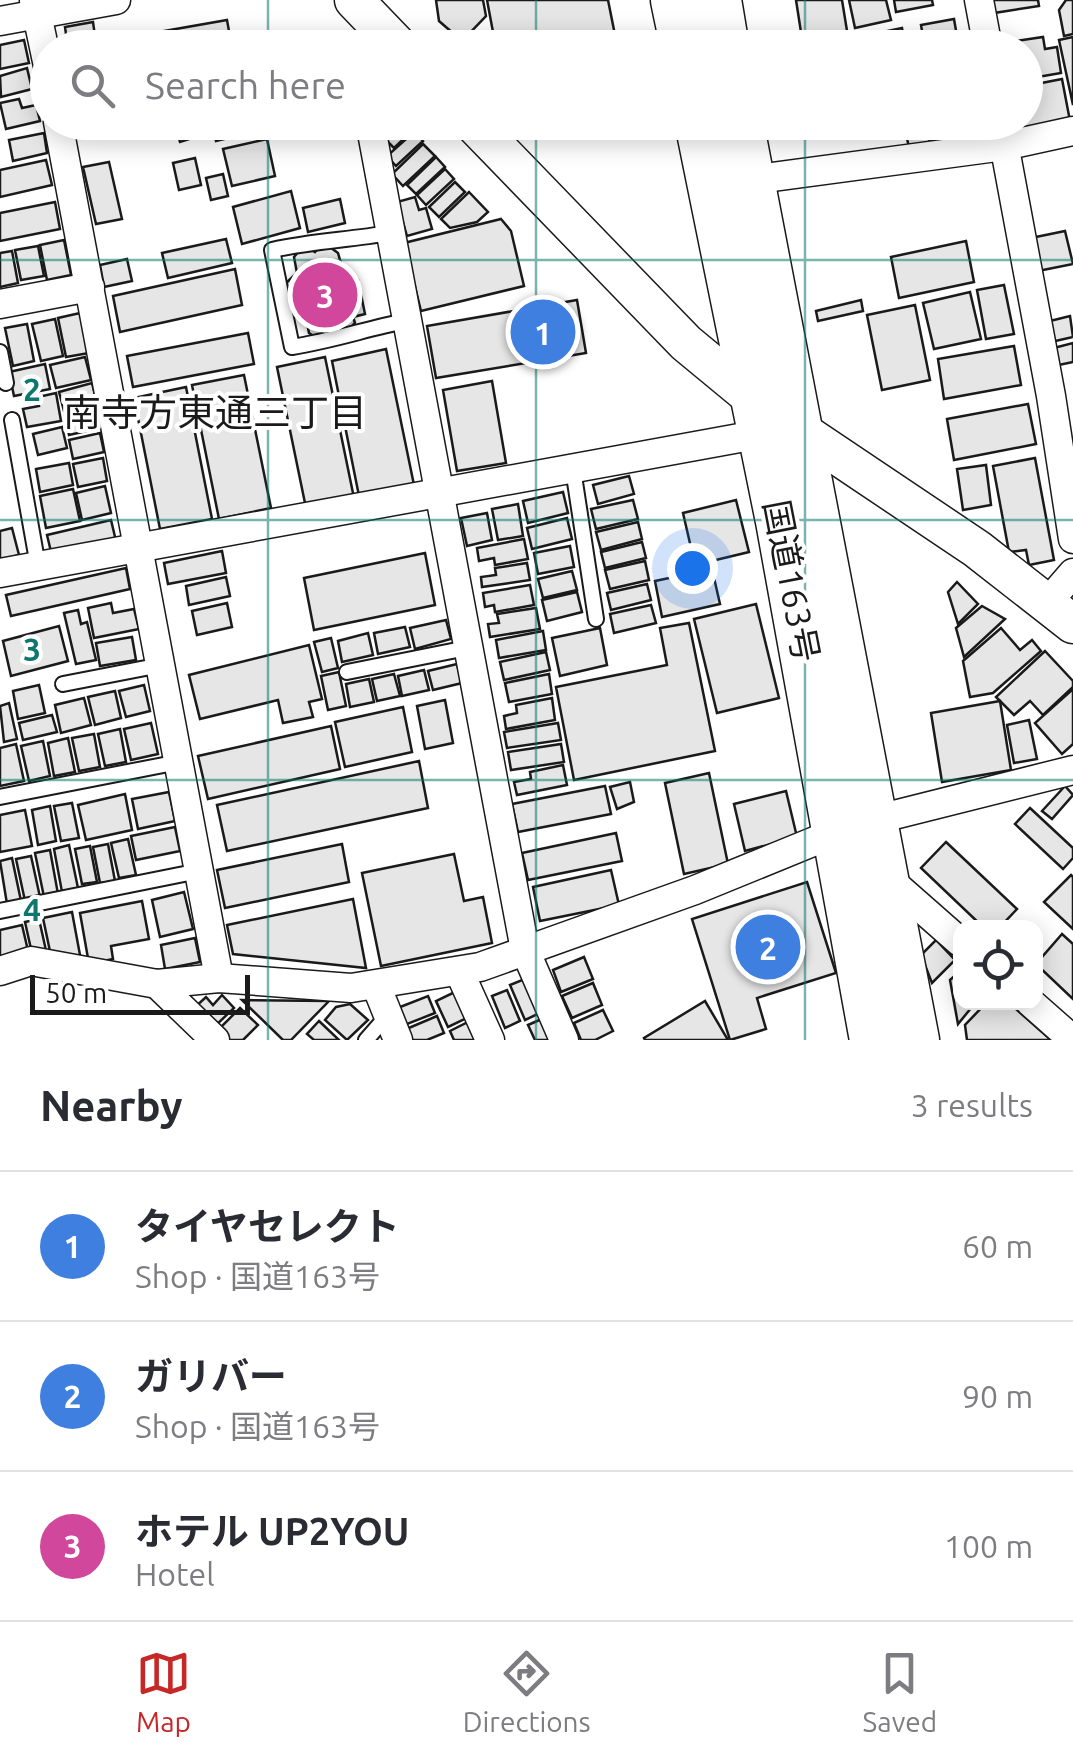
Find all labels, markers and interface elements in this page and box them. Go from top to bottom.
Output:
search box [30,30,1043,140]
icon: search [65,58,120,113]
text: Search here [145,64,346,106]
pin: 3 [292,258,358,332]
pin: 1 [510,294,576,370]
text: 2 [23,371,41,407]
district label: 南寺方東通三丁目 [63,391,367,433]
street label: 国道163号 [757,496,827,665]
your location [667,543,718,594]
text: 3 [23,631,41,667]
text: 4 [23,891,41,927]
pin: 2 [736,910,800,984]
map controls [953,920,1043,1010]
button: locate [953,920,1043,1010]
scale bar [30,970,250,1014]
text: 50 m [45,977,107,1008]
text: Nearby [40,1082,183,1129]
text: 3 results [911,1087,1033,1123]
text: タイヤセレクト [135,1205,400,1247]
text: 1 [63,1228,82,1264]
text: 60 m [962,1228,1033,1264]
text: Shop · 国道163号 [135,1258,380,1294]
text: ガリバー [135,1355,287,1397]
text: 2 [63,1378,82,1414]
text: 90 m [962,1378,1033,1414]
text: Shop · 国道163号 [135,1408,380,1444]
text: ホテル UP2YOU [135,1510,409,1552]
text: 3 [63,1528,82,1564]
text: 100 m [944,1528,1033,1564]
text: Hotel [135,1556,215,1592]
tab: Map [136,1646,191,1737]
tab: Directions [463,1646,591,1737]
tab: Saved [863,1646,937,1737]

